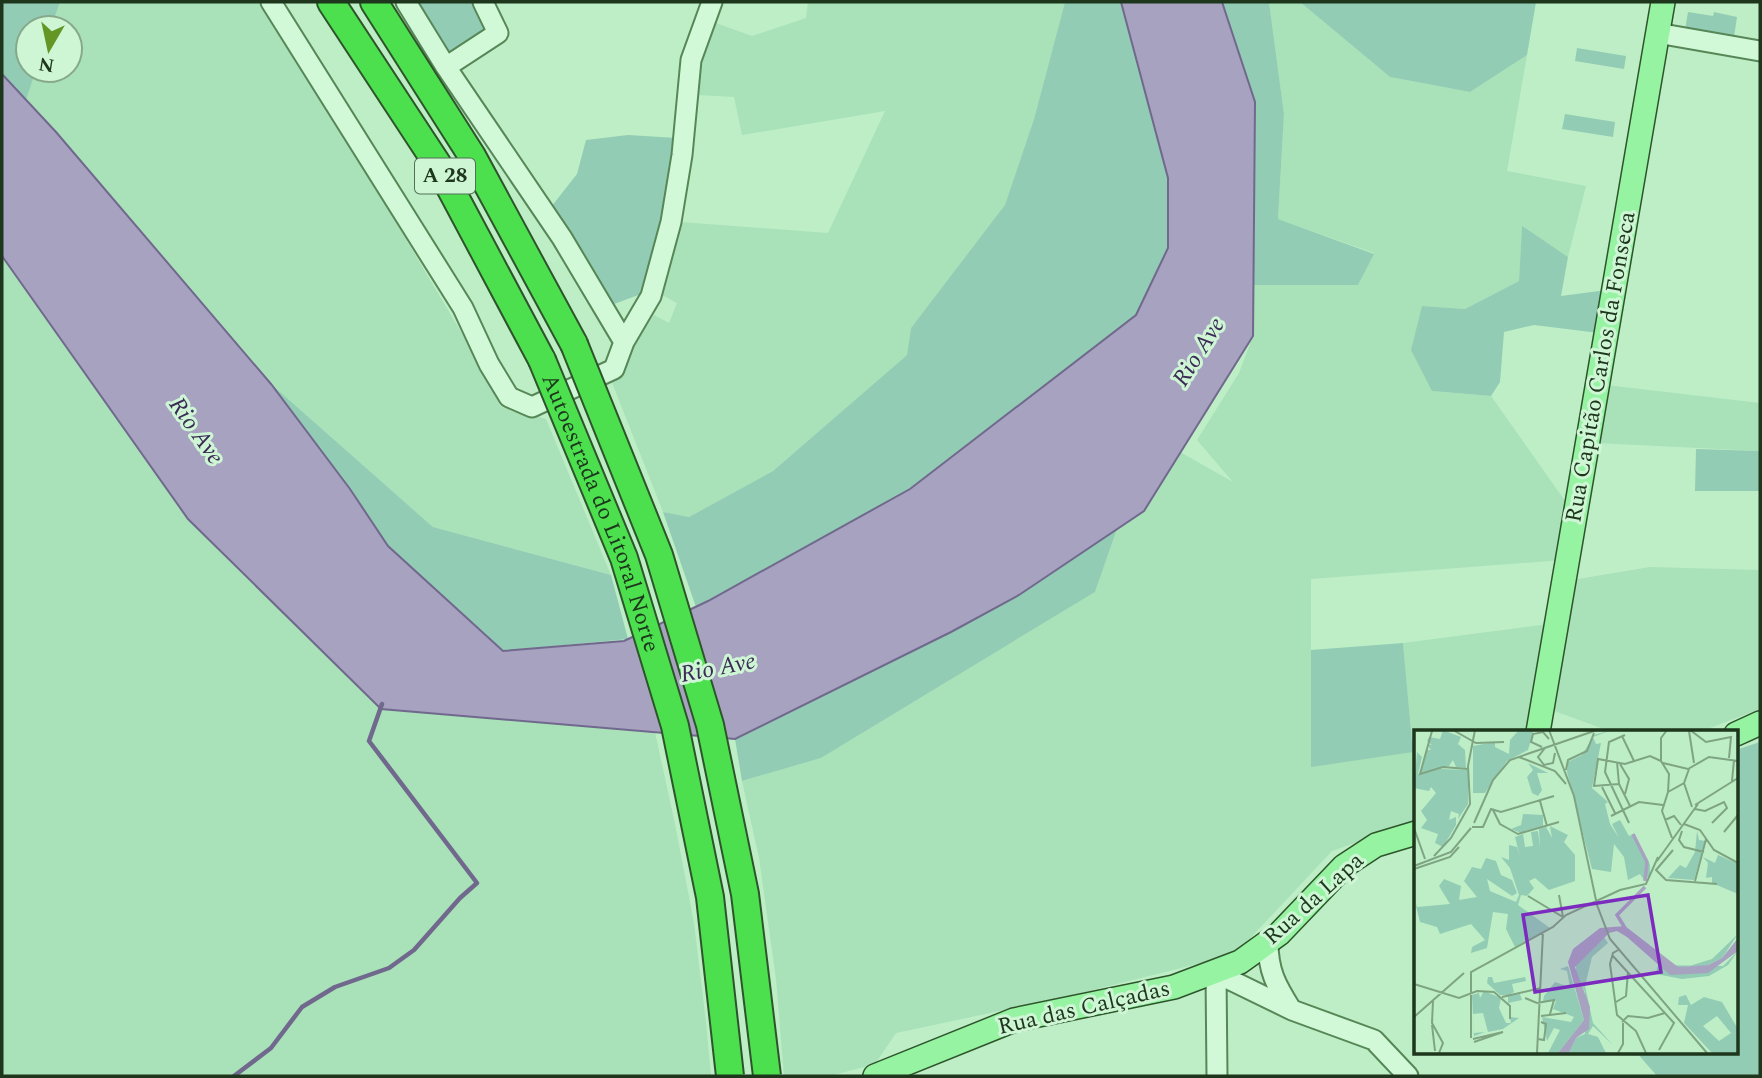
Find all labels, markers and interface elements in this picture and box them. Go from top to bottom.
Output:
north arrow [14,14,84,84]
text: N [37,49,57,80]
road number: A 28 [415,158,475,194]
street label: Rua Capitão Carlos da Fonseca [1556,209,1646,525]
water label: Rio Ave [1164,310,1234,394]
street label: Autoestrada do Litoral Norte [532,368,669,656]
water label: Rio Ave [159,390,233,472]
water label: Rio Ave [677,643,759,693]
inset map [1414,730,1738,1054]
street label: Rua da Lapa [1256,844,1372,954]
street label: Rua das Calçadas [994,971,1174,1045]

